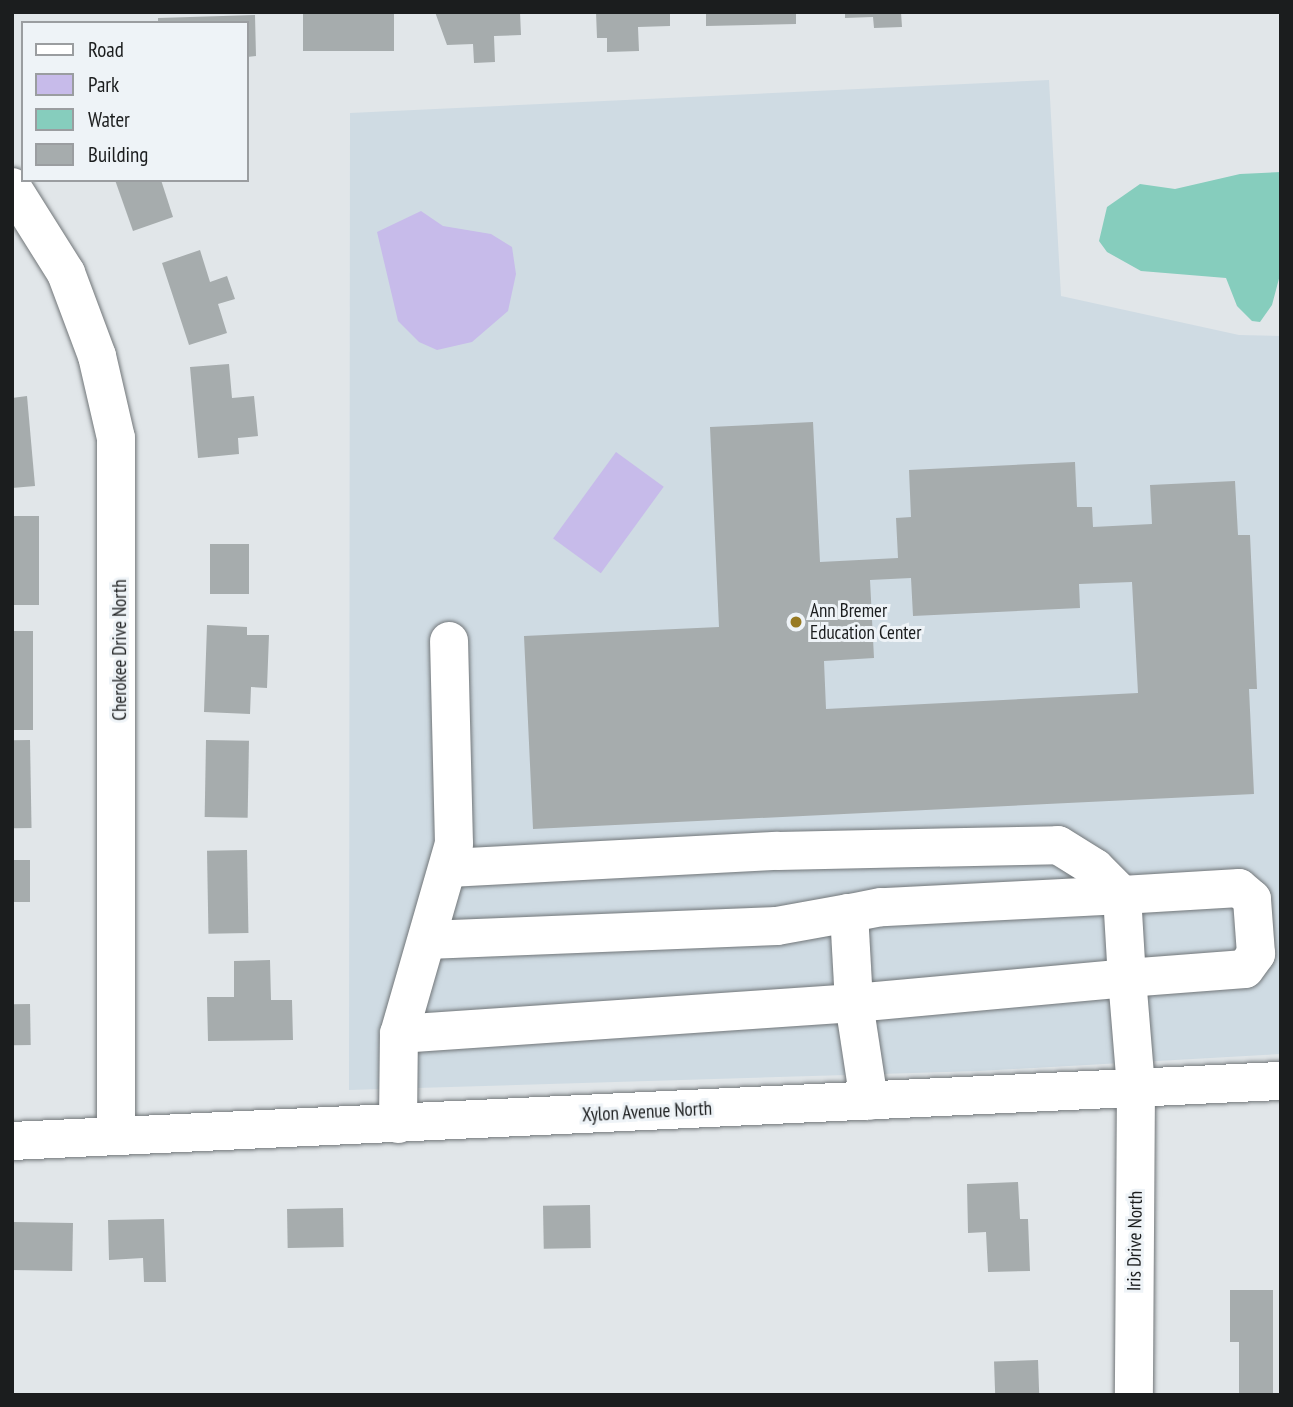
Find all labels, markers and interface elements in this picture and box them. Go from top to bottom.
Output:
legend [21,21,248,182]
text: Road [88,36,124,63]
text: Park [88,71,119,98]
text: Water [88,106,130,133]
text: Building [88,141,148,168]
street label: Cherokee Drive North [109,579,131,721]
place label: Ann Bremer Education Center [810,600,921,644]
marker: Ann Bremer Education Center [788,614,804,630]
street label: Xylon Avenue North [581,1097,713,1127]
street label: Iris Drive North [1123,1191,1147,1291]

